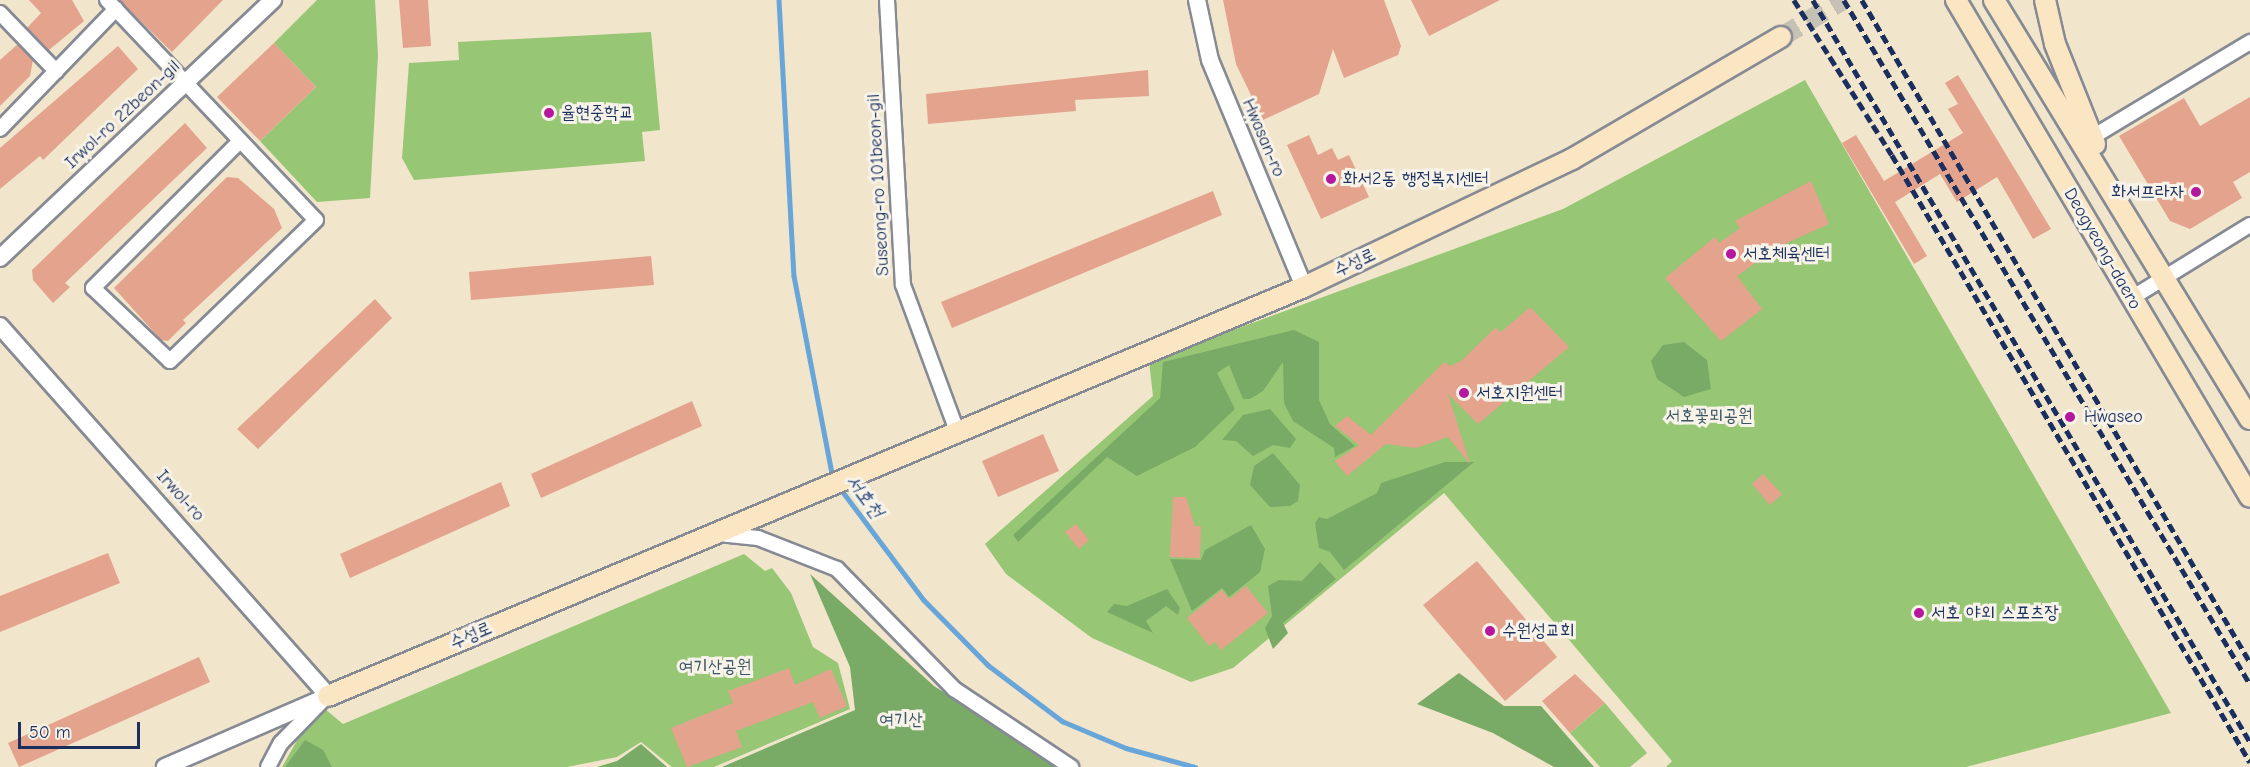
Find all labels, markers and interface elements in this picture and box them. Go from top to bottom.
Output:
street label: Irwol-ro 22beon-gil [61,56,185,174]
street label: Suseong-ro 101beon-gil [863,93,895,277]
street label: Hwasan-ro [1237,96,1289,180]
place label: 율현중학교 [561,102,633,124]
marker: 율현중학교 [542,106,556,120]
place label: 화서2동 행정복지센터 [1343,168,1489,190]
marker: 화서2동 행정복지센터 [1324,172,1338,186]
place label: 화서프라자 [2112,181,2184,203]
street label: Deogyeong-daero [2058,184,2146,314]
marker: 화서프라자 [2189,185,2203,199]
place label: 서호체육센터 [1743,243,1830,265]
street label: 수성로 [1331,244,1379,282]
marker: 서호체육센터 [1724,247,1738,261]
place label: 서호지원센터 [1476,382,1563,404]
marker: 서호지원센터 [1457,386,1471,400]
park label: 서호꽃뫼공원 [1666,405,1752,427]
place label: Hwaseo [2084,406,2143,428]
marker: Hwaseo [2061,408,2079,426]
street label: Irwol-ro [151,466,209,526]
water label: 서호천 [841,469,889,523]
place label: 서호 야외 스포츠장 [1931,602,2059,624]
marker: 서호 야외 스포츠장 [1912,606,1926,620]
street label: 수성로 [447,618,495,654]
place label: 수원성교회 [1502,620,1574,642]
marker: 수원성교회 [1483,624,1497,638]
park label: 여기산공원 [679,656,751,678]
park label: 여기산 [879,709,923,731]
scale bar [21,710,142,748]
text: 50 m [29,722,71,743]

